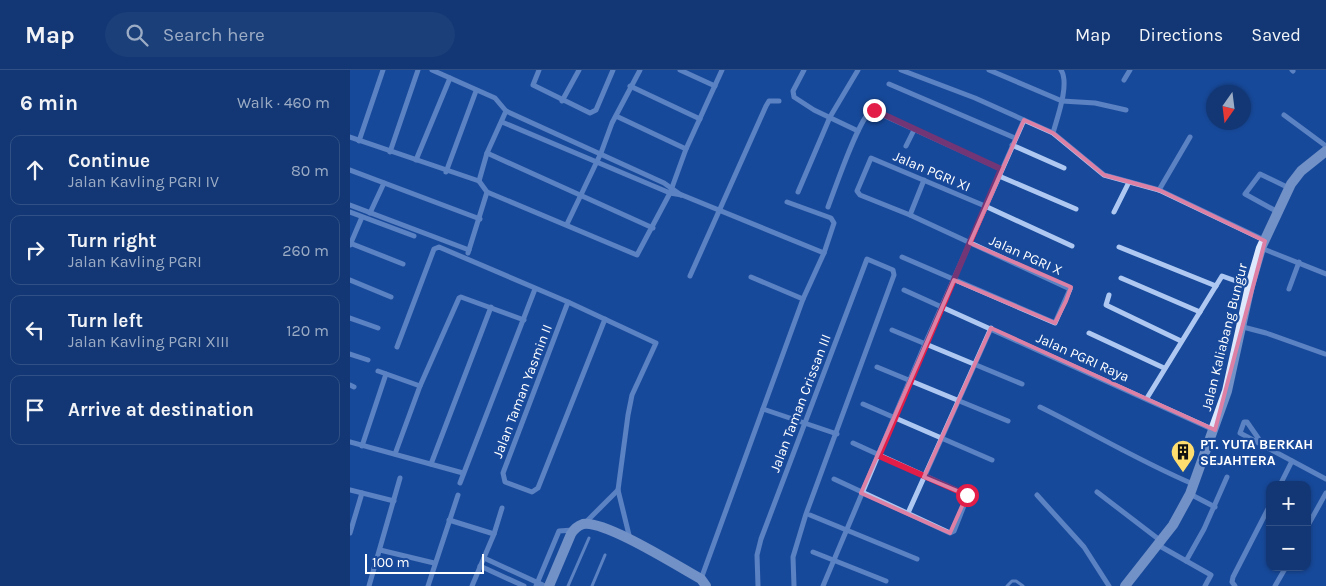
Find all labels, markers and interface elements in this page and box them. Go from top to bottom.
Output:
search box [105,12,455,57]
text: Map [25,21,75,49]
icon: search [123,21,151,49]
text: Search here [163,24,265,46]
text: Map [1075,24,1111,46]
text: Directions [1139,24,1223,46]
text: Saved [1251,24,1301,46]
north arrow [1206,85,1251,130]
text: 6 min [20,91,78,115]
text: Walk · 460 m [237,93,330,112]
route end [863,99,886,122]
street label: Jalan PGRI XI [891,148,973,195]
text: Continue [68,150,150,172]
icon: ahead [21,156,49,184]
text: 80 m [291,161,329,180]
text: Jalan Kavling PGRI IV [68,172,219,191]
text: Turn right [68,230,157,252]
street label: Jalan PGRI X [987,232,1065,279]
icon: right [21,236,49,264]
text: 260 m [282,241,329,260]
text: Jalan Kavling PGRI [68,252,202,271]
street label: Jalan Kaliabang Bungur [1198,261,1251,413]
text: Turn left [68,310,143,332]
icon: left [21,316,49,344]
text: 120 m [286,321,329,340]
street label: Jalan Taman Yasmin II [489,322,556,460]
street label: Jalan PGRI Raya [1034,329,1132,386]
text: Jalan Kavling PGRI XIII [68,332,229,351]
street label: Jalan Taman Crissan III [766,332,835,475]
icon: arrive [21,396,49,424]
text: Arrive at destination [68,399,254,421]
place label: PT. YUTA BERKAH SEJAHTERA [1200,436,1313,469]
building icon: PT. YUTA BERKAH SEJAHTERA [1170,439,1196,473]
map controls [1266,481,1311,571]
button: + [1266,481,1311,526]
route start [956,484,979,507]
button: − [1266,526,1311,571]
scale bar [365,551,484,574]
text: 100 m [372,554,410,571]

